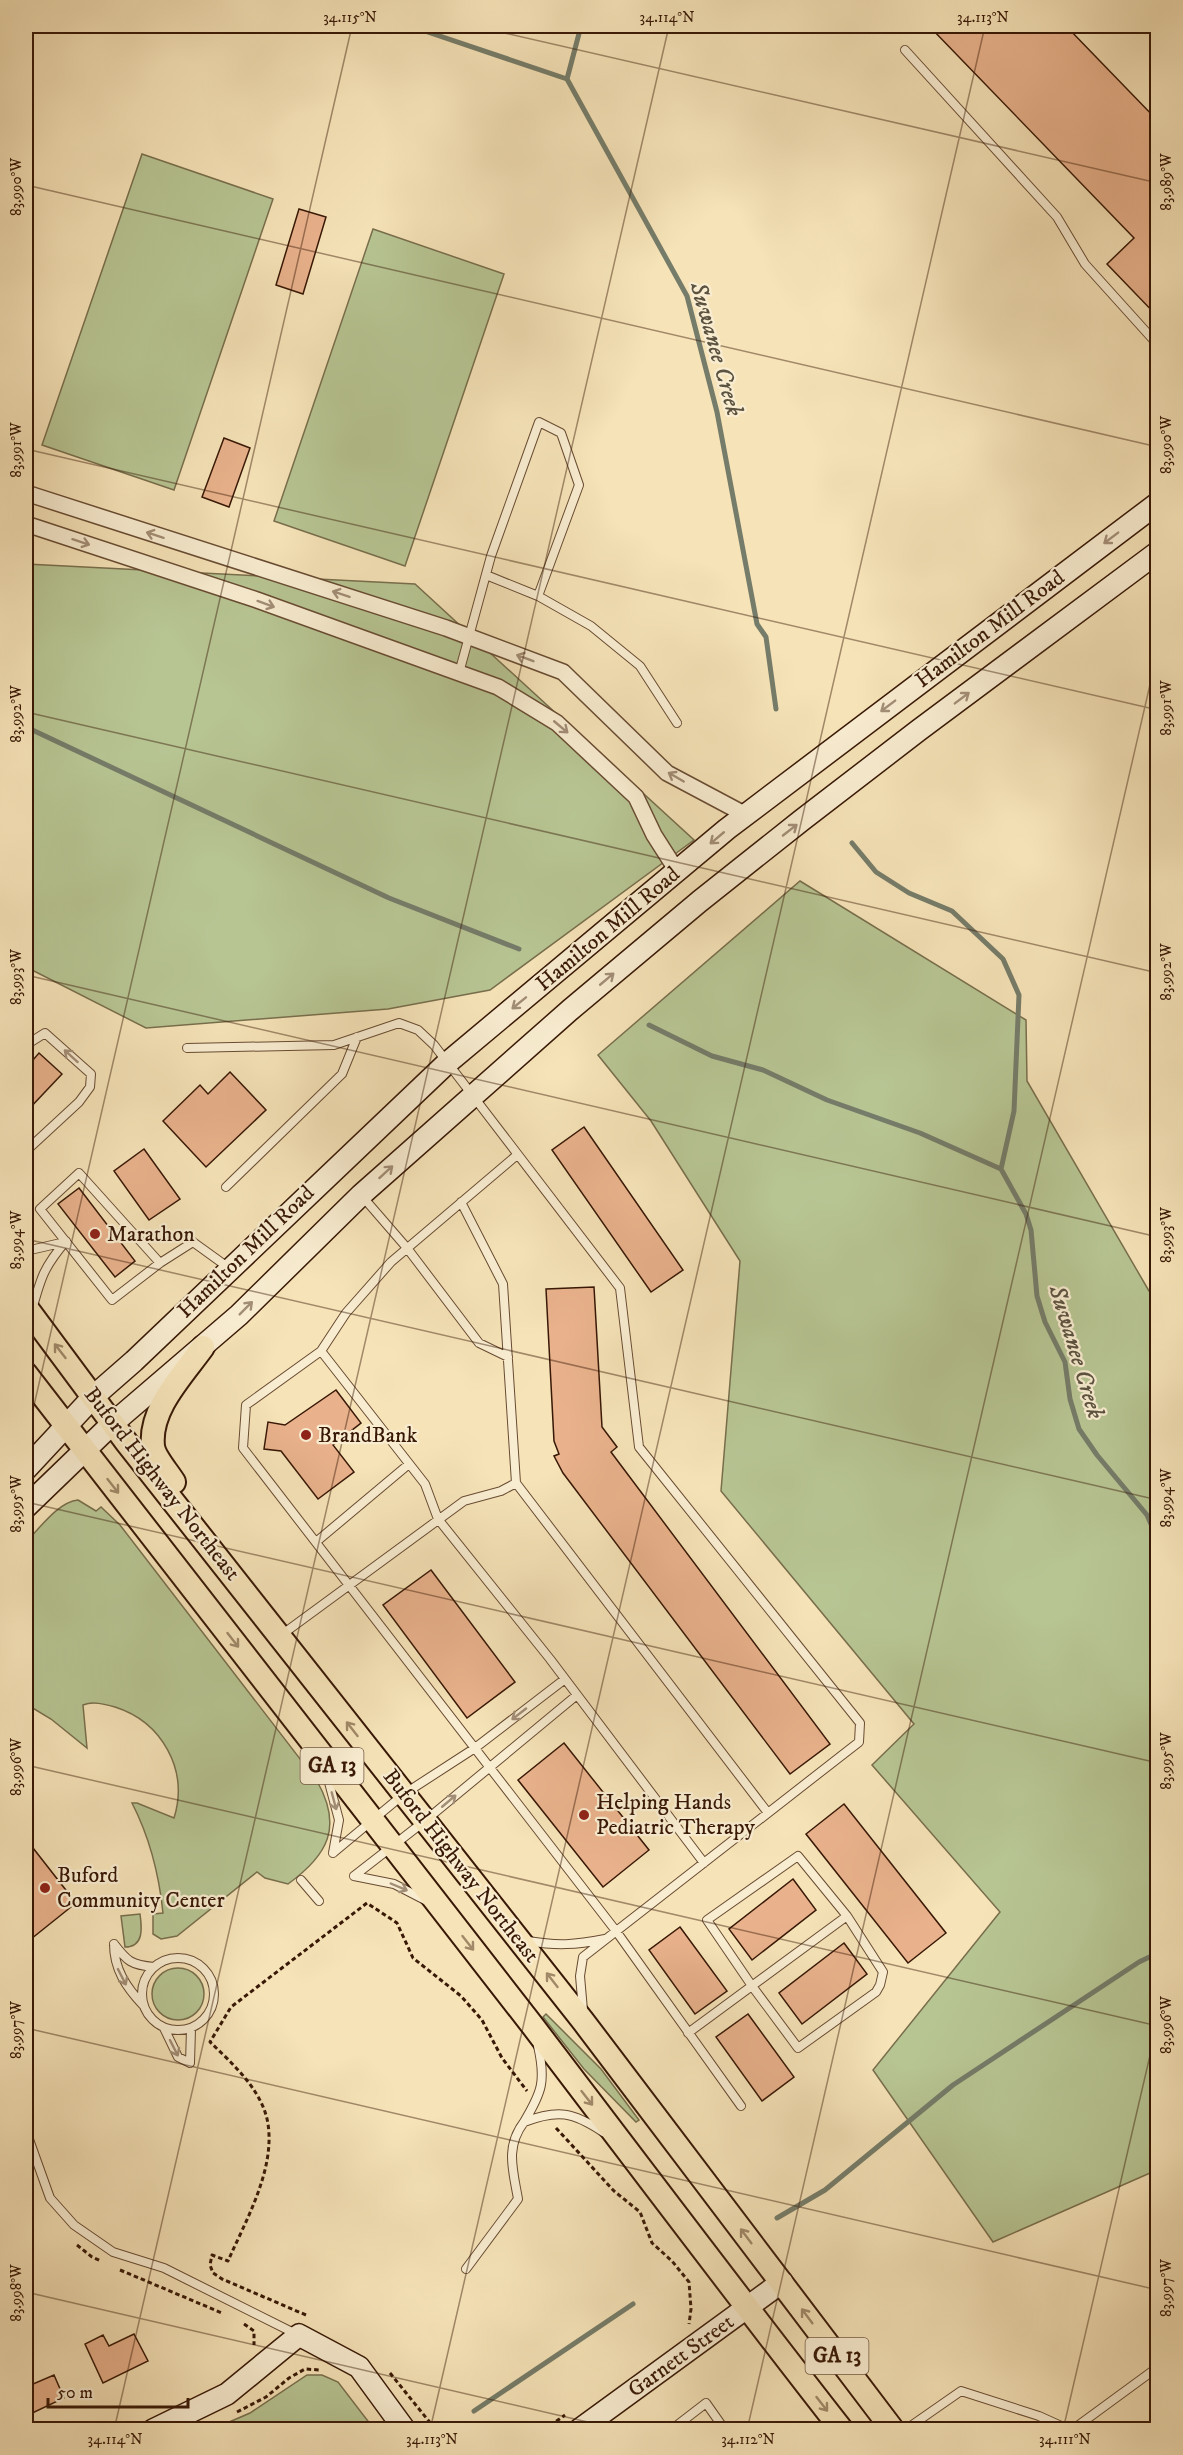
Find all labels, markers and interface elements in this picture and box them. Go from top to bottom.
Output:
text: 34.115°N [323,8,377,27]
text: 34.114°N [640,8,694,27]
text: 34.113°N [957,8,1009,27]
text: 83.989°W [1157,153,1176,211]
text: 83.990°W [7,158,26,216]
water label: Suwanee Creek [682,278,749,420]
text: 83.990°W [1157,416,1176,474]
text: 83.991°W [7,422,26,478]
one-way arrow [146,529,165,540]
one-way arrow [1103,532,1119,544]
one-way arrow [71,538,90,549]
street label: Hamilton Mill Road [910,564,1070,694]
one-way arrow [332,588,351,599]
one-way arrow [256,599,275,610]
one-way arrow [516,652,535,663]
text: 83.991°W [1157,680,1176,736]
text: 83.992°W [7,685,26,743]
one-way arrow [953,692,969,704]
one-way arrow [880,699,896,712]
one-way arrow [553,720,569,733]
one-way arrow [668,771,685,783]
one-way arrow [782,823,798,836]
one-way arrow [709,831,725,844]
street label: Hamilton Mill Road [530,861,686,997]
text: 83.992°W [1157,943,1176,1001]
text: 83.993°W [7,949,26,1005]
one-way arrow [599,972,614,986]
one-way arrow [511,997,527,1010]
one-way arrow [64,1049,79,1063]
one-way arrow [378,1165,393,1179]
street label: Hamilton Mill Road [172,1180,320,1324]
text: 83.993°W [1157,1207,1176,1263]
text: 83.994°W [7,1210,26,1269]
place label: Marathon [107,1221,195,1248]
marker: Marathon [88,1227,102,1241]
water label: Suwanee Creek [1041,1281,1111,1422]
one-way arrow [239,1301,254,1315]
one-way arrow [53,1344,66,1360]
street label: Buford Highway Northeast [78,1382,246,1586]
place label: BrandBank [318,1422,418,1449]
marker: BrandBank [299,1428,313,1442]
text: 83.994°W [1157,1468,1176,1527]
text: 83.995°W [7,1475,26,1533]
one-way arrow [106,1478,119,1494]
one-way arrow [226,1632,239,1648]
one-way arrow [511,1708,527,1721]
one-way arrow [346,1721,359,1737]
text: 83.995°W [1157,1732,1176,1790]
text: 83.996°W [7,1738,26,1796]
road number: GA 13 [300,1748,364,1784]
street label: Buford Highway Northeast [377,1764,545,1968]
place label: Helping Hands Pediatric Therapy [596,1789,755,1841]
one-way arrow [329,1791,341,1810]
one-way arrow [441,1794,457,1807]
marker: Helping Hands Pediatric Therapy [577,1808,591,1822]
place label: Buford Community Center [57,1862,225,1914]
marker: Buford Community Center [38,1881,52,1895]
one-way arrow [389,1882,407,1893]
one-way arrow [462,1935,475,1951]
one-way arrow [117,1968,128,1986]
one-way arrow [545,1973,558,1989]
text: 83.996°W [1157,1996,1176,2054]
text: 83.997°W [7,2001,26,2059]
one-way arrow [169,2039,181,2057]
one-way arrow [581,2089,594,2105]
one-way arrow [740,2228,753,2244]
text: 83.997°W [1157,2259,1176,2317]
text: 83.998°W [7,2264,26,2322]
one-way arrow [801,2308,813,2324]
street label: Garnett Street [623,2309,739,2403]
road number: GA 13 [806,2338,868,2374]
scale bar [48,2371,188,2409]
text: 50 m [57,2382,93,2404]
one-way arrow [815,2396,828,2412]
text: 34.114°N [88,2430,142,2449]
text: 34.113°N [406,2430,458,2449]
text: 34.112°N [721,2430,775,2449]
text: 34.111°N [1039,2430,1091,2449]

